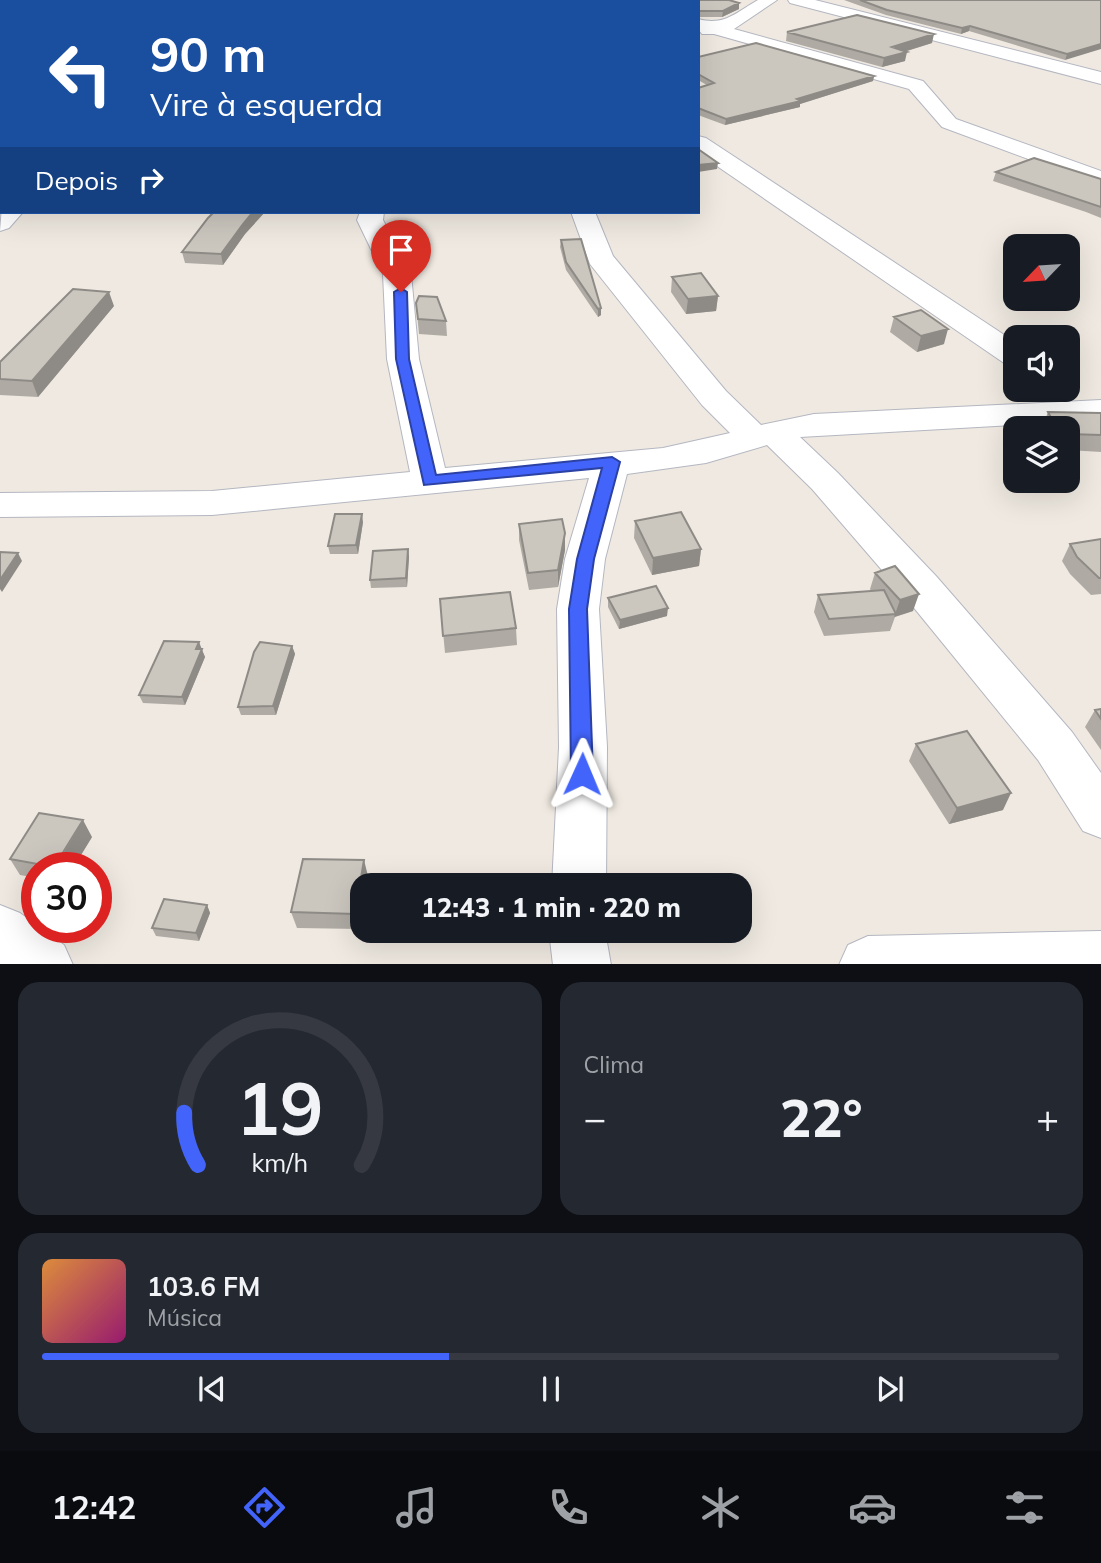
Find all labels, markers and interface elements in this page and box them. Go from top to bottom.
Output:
text: 90 m [150,23,266,84]
icon: left [35,28,126,119]
text: Vire à esquerda [150,84,383,124]
icon: right [132,161,170,199]
text: Depois [35,164,118,197]
pin [371,220,431,292]
icon: arrive [382,231,420,269]
north arrow [1003,234,1080,312]
map controls [1003,234,1080,493]
button: sound [1003,325,1080,402]
button: layers [1003,416,1080,493]
position arrow [545,737,619,811]
speed limit sign: 30 [21,852,112,943]
text: 12:43 · 1 min · 220 m [421,891,681,924]
text: Clima [584,1050,644,1079]
text: 19 [236,1062,323,1153]
text: 22° [780,1085,862,1150]
text: − [584,1094,606,1142]
text: + [1036,1094,1059,1142]
text: km/h [251,1146,308,1177]
text: 103.6 FM [147,1270,260,1303]
text: Música [147,1303,222,1332]
icon: previous [193,1370,231,1408]
icon: pause [532,1370,570,1408]
icon: next [871,1370,909,1408]
icon: directions [240,1483,289,1532]
icon: music [392,1483,441,1532]
icon: phone [544,1483,593,1532]
icon: climate [696,1483,745,1532]
icon: car [848,1483,897,1532]
icon: filters [1000,1483,1049,1532]
text: 12:42 [52,1487,136,1527]

